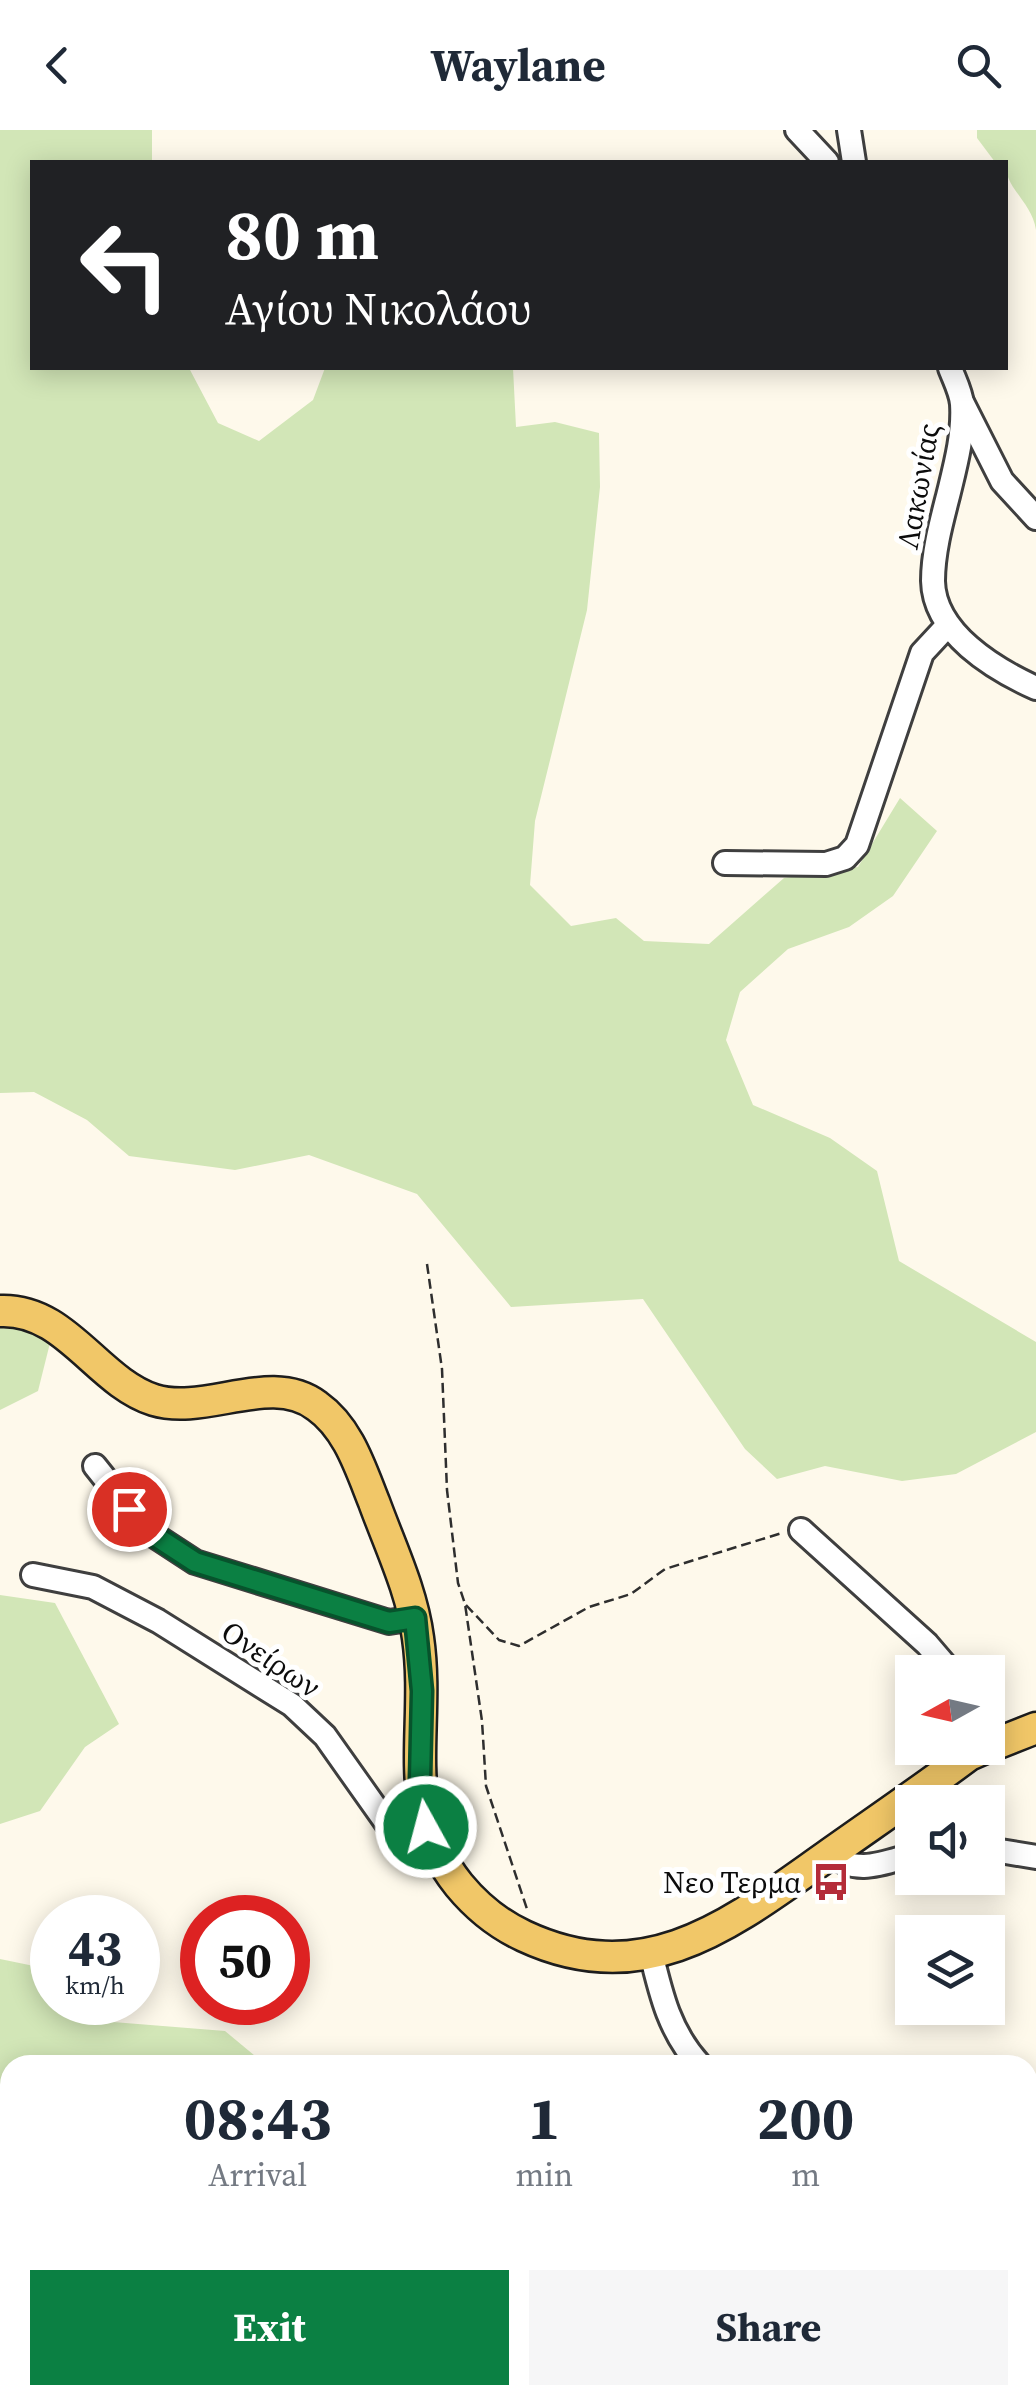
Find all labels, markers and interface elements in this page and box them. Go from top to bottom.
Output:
text: Waylane [430,34,606,96]
icon: back [30,38,85,93]
icon: search [951,38,1006,93]
text: 80 m [225,186,379,282]
icon: left [60,200,190,330]
text: Αγίου Νικολάου [225,277,531,339]
street label: Λακωνίας [887,420,949,552]
pin [87,1467,172,1552]
icon: arrive [102,1482,157,1537]
street label: Ονείρων [213,1611,329,1707]
north arrow [895,1655,1005,1765]
map controls [895,1655,1005,2025]
position arrow [374,1775,478,1879]
button: sound [895,1785,1005,1895]
bus stop icon: Νεο Τερμα [810,1861,852,1903]
place label: Νεο Τερμα [663,1862,801,1903]
speed limit sign: 50 [180,1895,310,2025]
text: 43 [68,1913,122,1982]
button: layers [895,1915,1005,2025]
text: km/h [65,1968,125,2002]
text: 08:43 [184,2077,332,2159]
text: 1 [528,2077,561,2159]
text: 200 [757,2077,854,2159]
text: Arrival [208,2153,307,2197]
text: min [515,2153,573,2197]
text: m [791,2153,820,2197]
button: Exit [30,2270,509,2385]
button: Share [529,2270,1008,2385]

